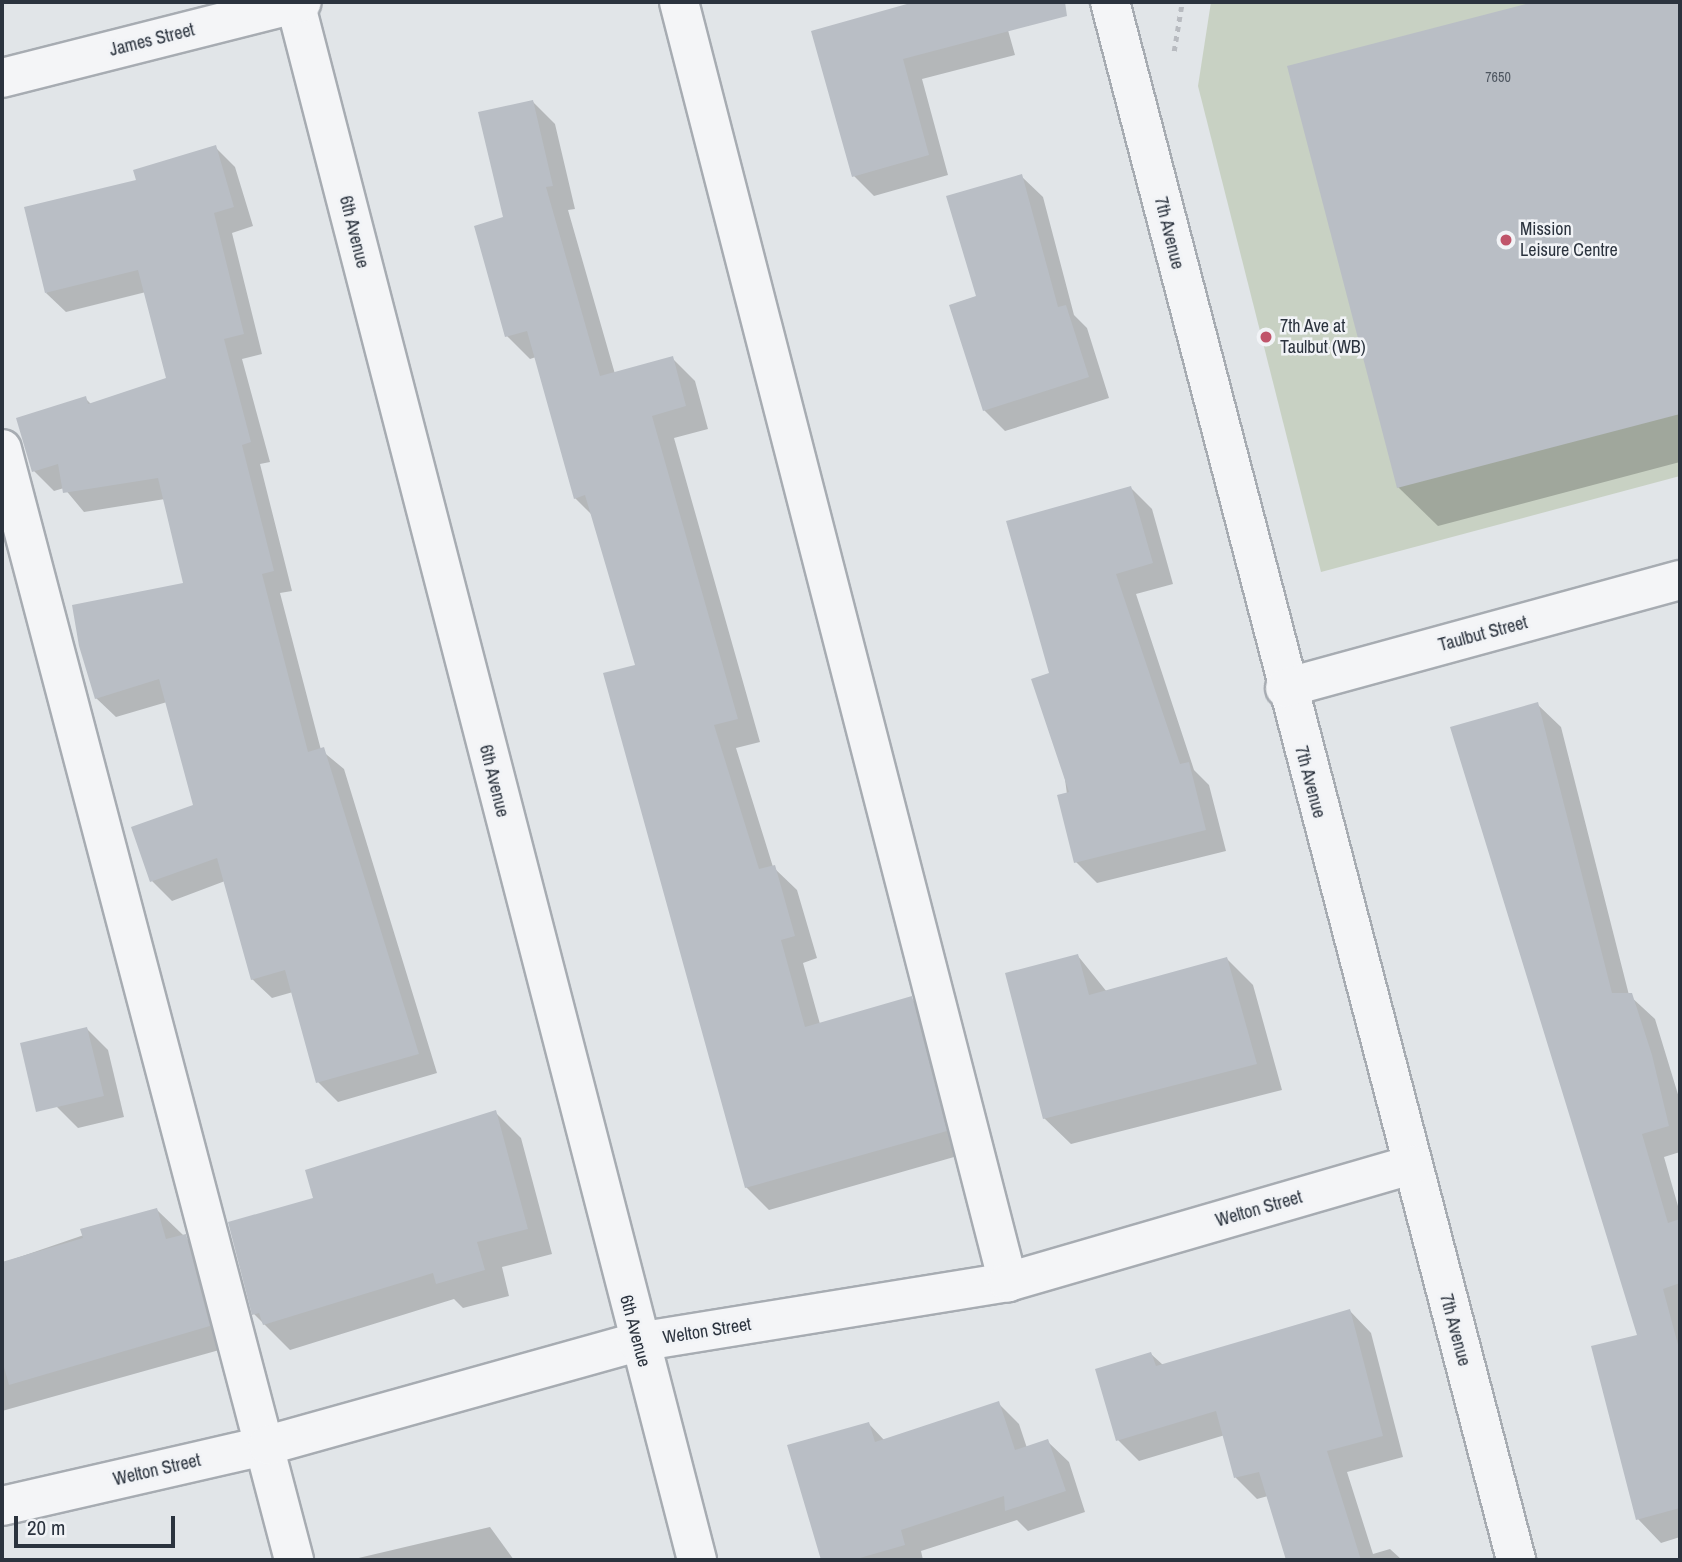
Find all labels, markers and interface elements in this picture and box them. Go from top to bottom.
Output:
street label: James Street [107,19,197,61]
house number: 7650 [1485,69,1511,85]
street label: 6th Avenue [335,193,373,271]
street label: 7th Avenue [1150,194,1188,272]
place label: Mission Leisure Centre [1520,219,1618,262]
marker: Mission Leisure Centre [1498,232,1514,248]
place label: 7th Ave at Taulbut (WB) [1280,316,1366,358]
marker: 7th Ave at Taulbut (WB) [1258,329,1274,345]
street label: Taulbut Street [1436,612,1530,656]
street label: 6th Avenue [475,742,513,820]
street label: 7th Avenue [1290,743,1330,821]
street label: Welton Street [1213,1186,1305,1232]
street label: 7th Avenue [1435,1291,1475,1369]
street label: 6th Avenue [615,1292,655,1370]
street label: Welton Street [661,1313,753,1349]
street label: Welton Street [111,1449,203,1491]
scale bar [18,1502,178,1546]
text: 20 m [27,1513,65,1542]

